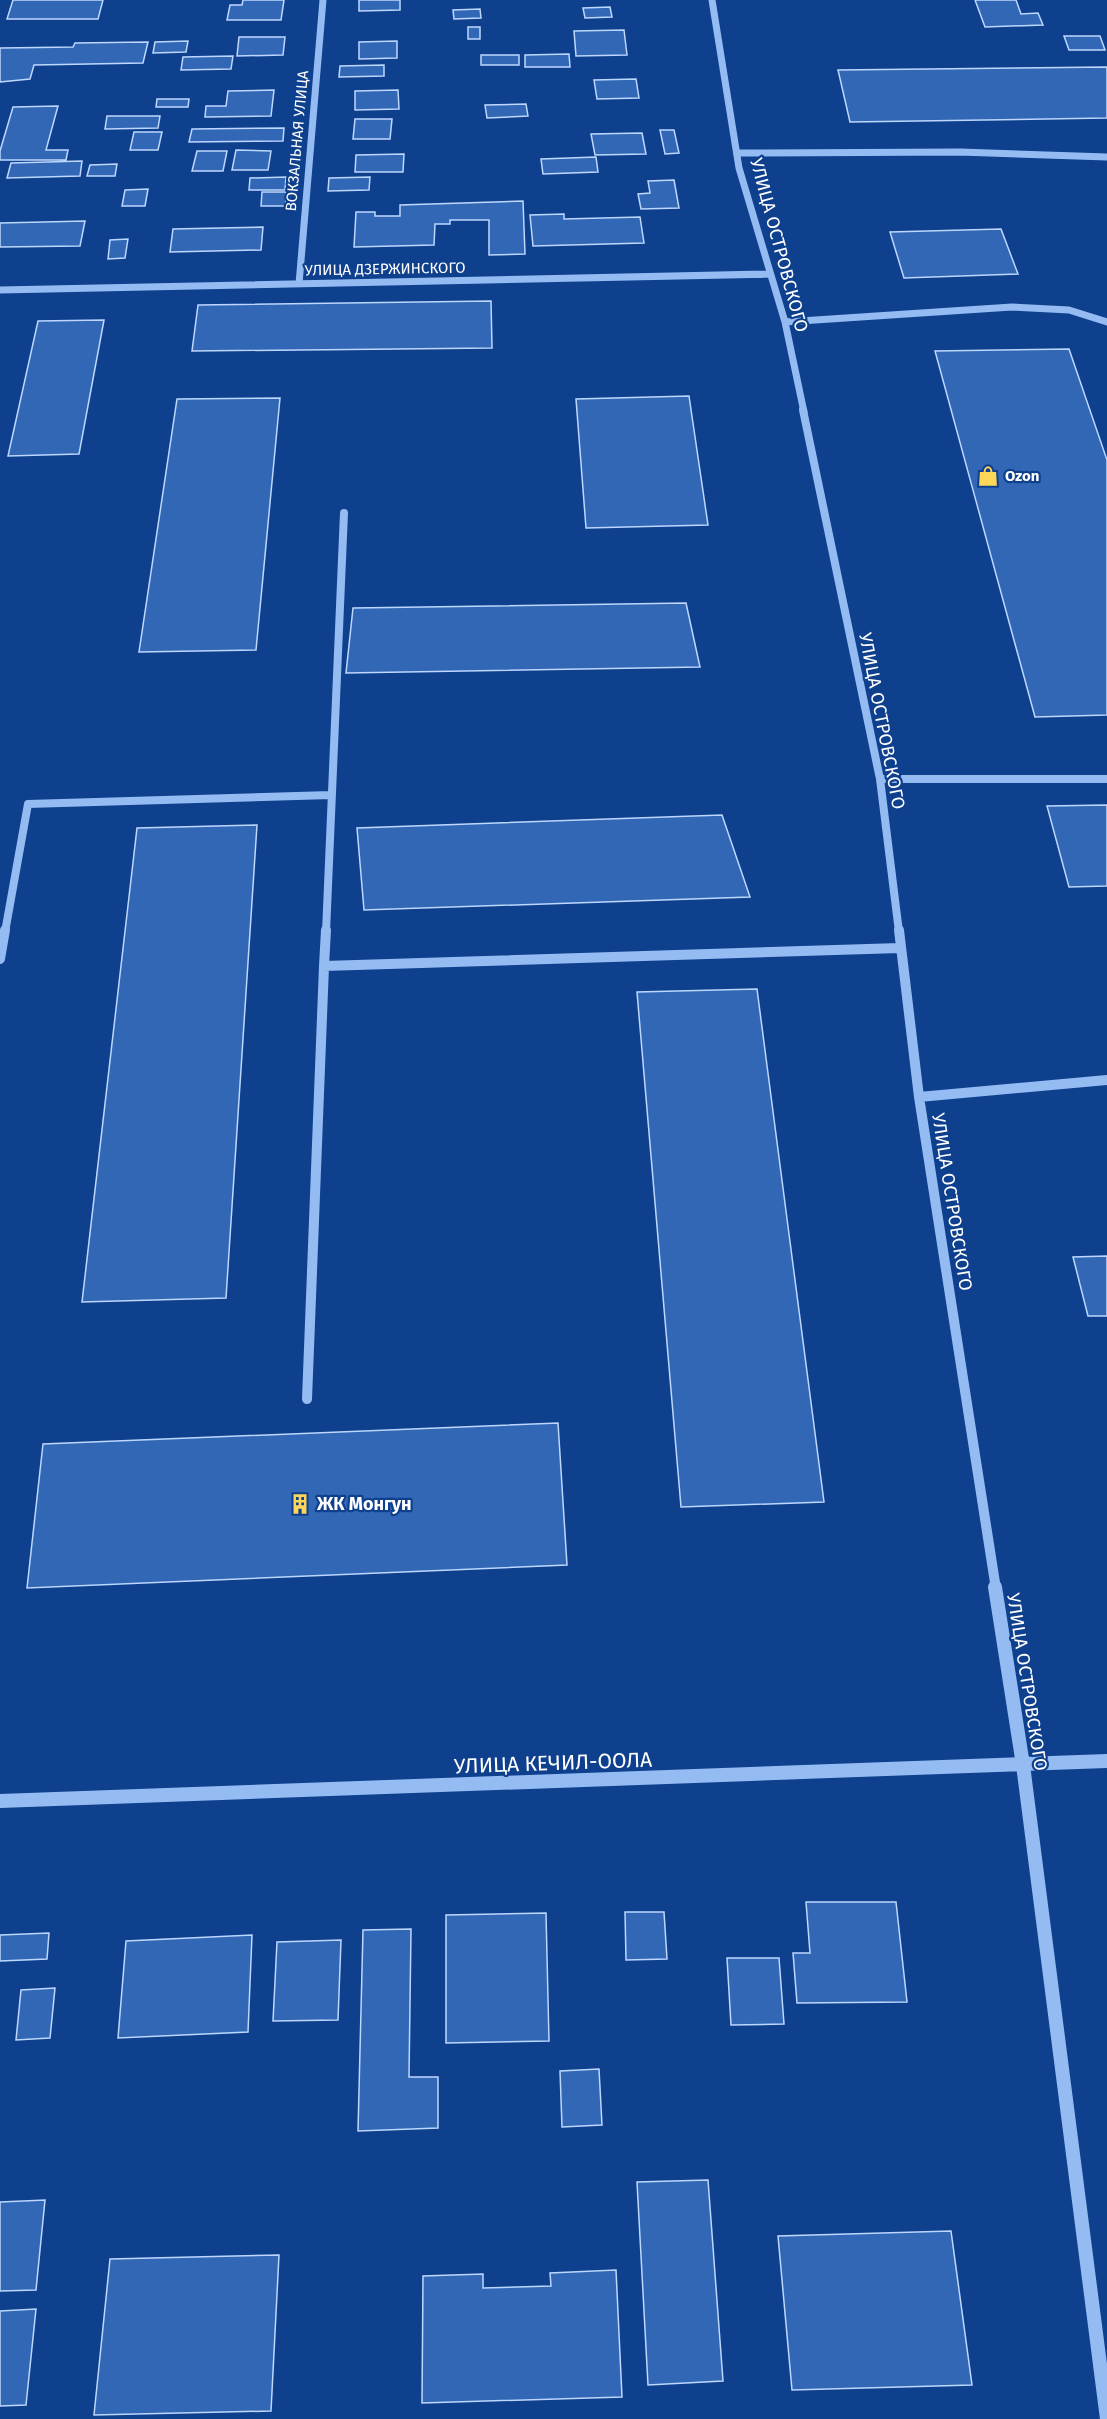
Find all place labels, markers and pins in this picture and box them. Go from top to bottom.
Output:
shop icon: Ozon [976,464,1000,488]
place label: Ozon [1005,467,1039,485]
building icon: ЖК Монгун [288,1492,312,1516]
place label: ЖК Монгун [316,1493,412,1515]

